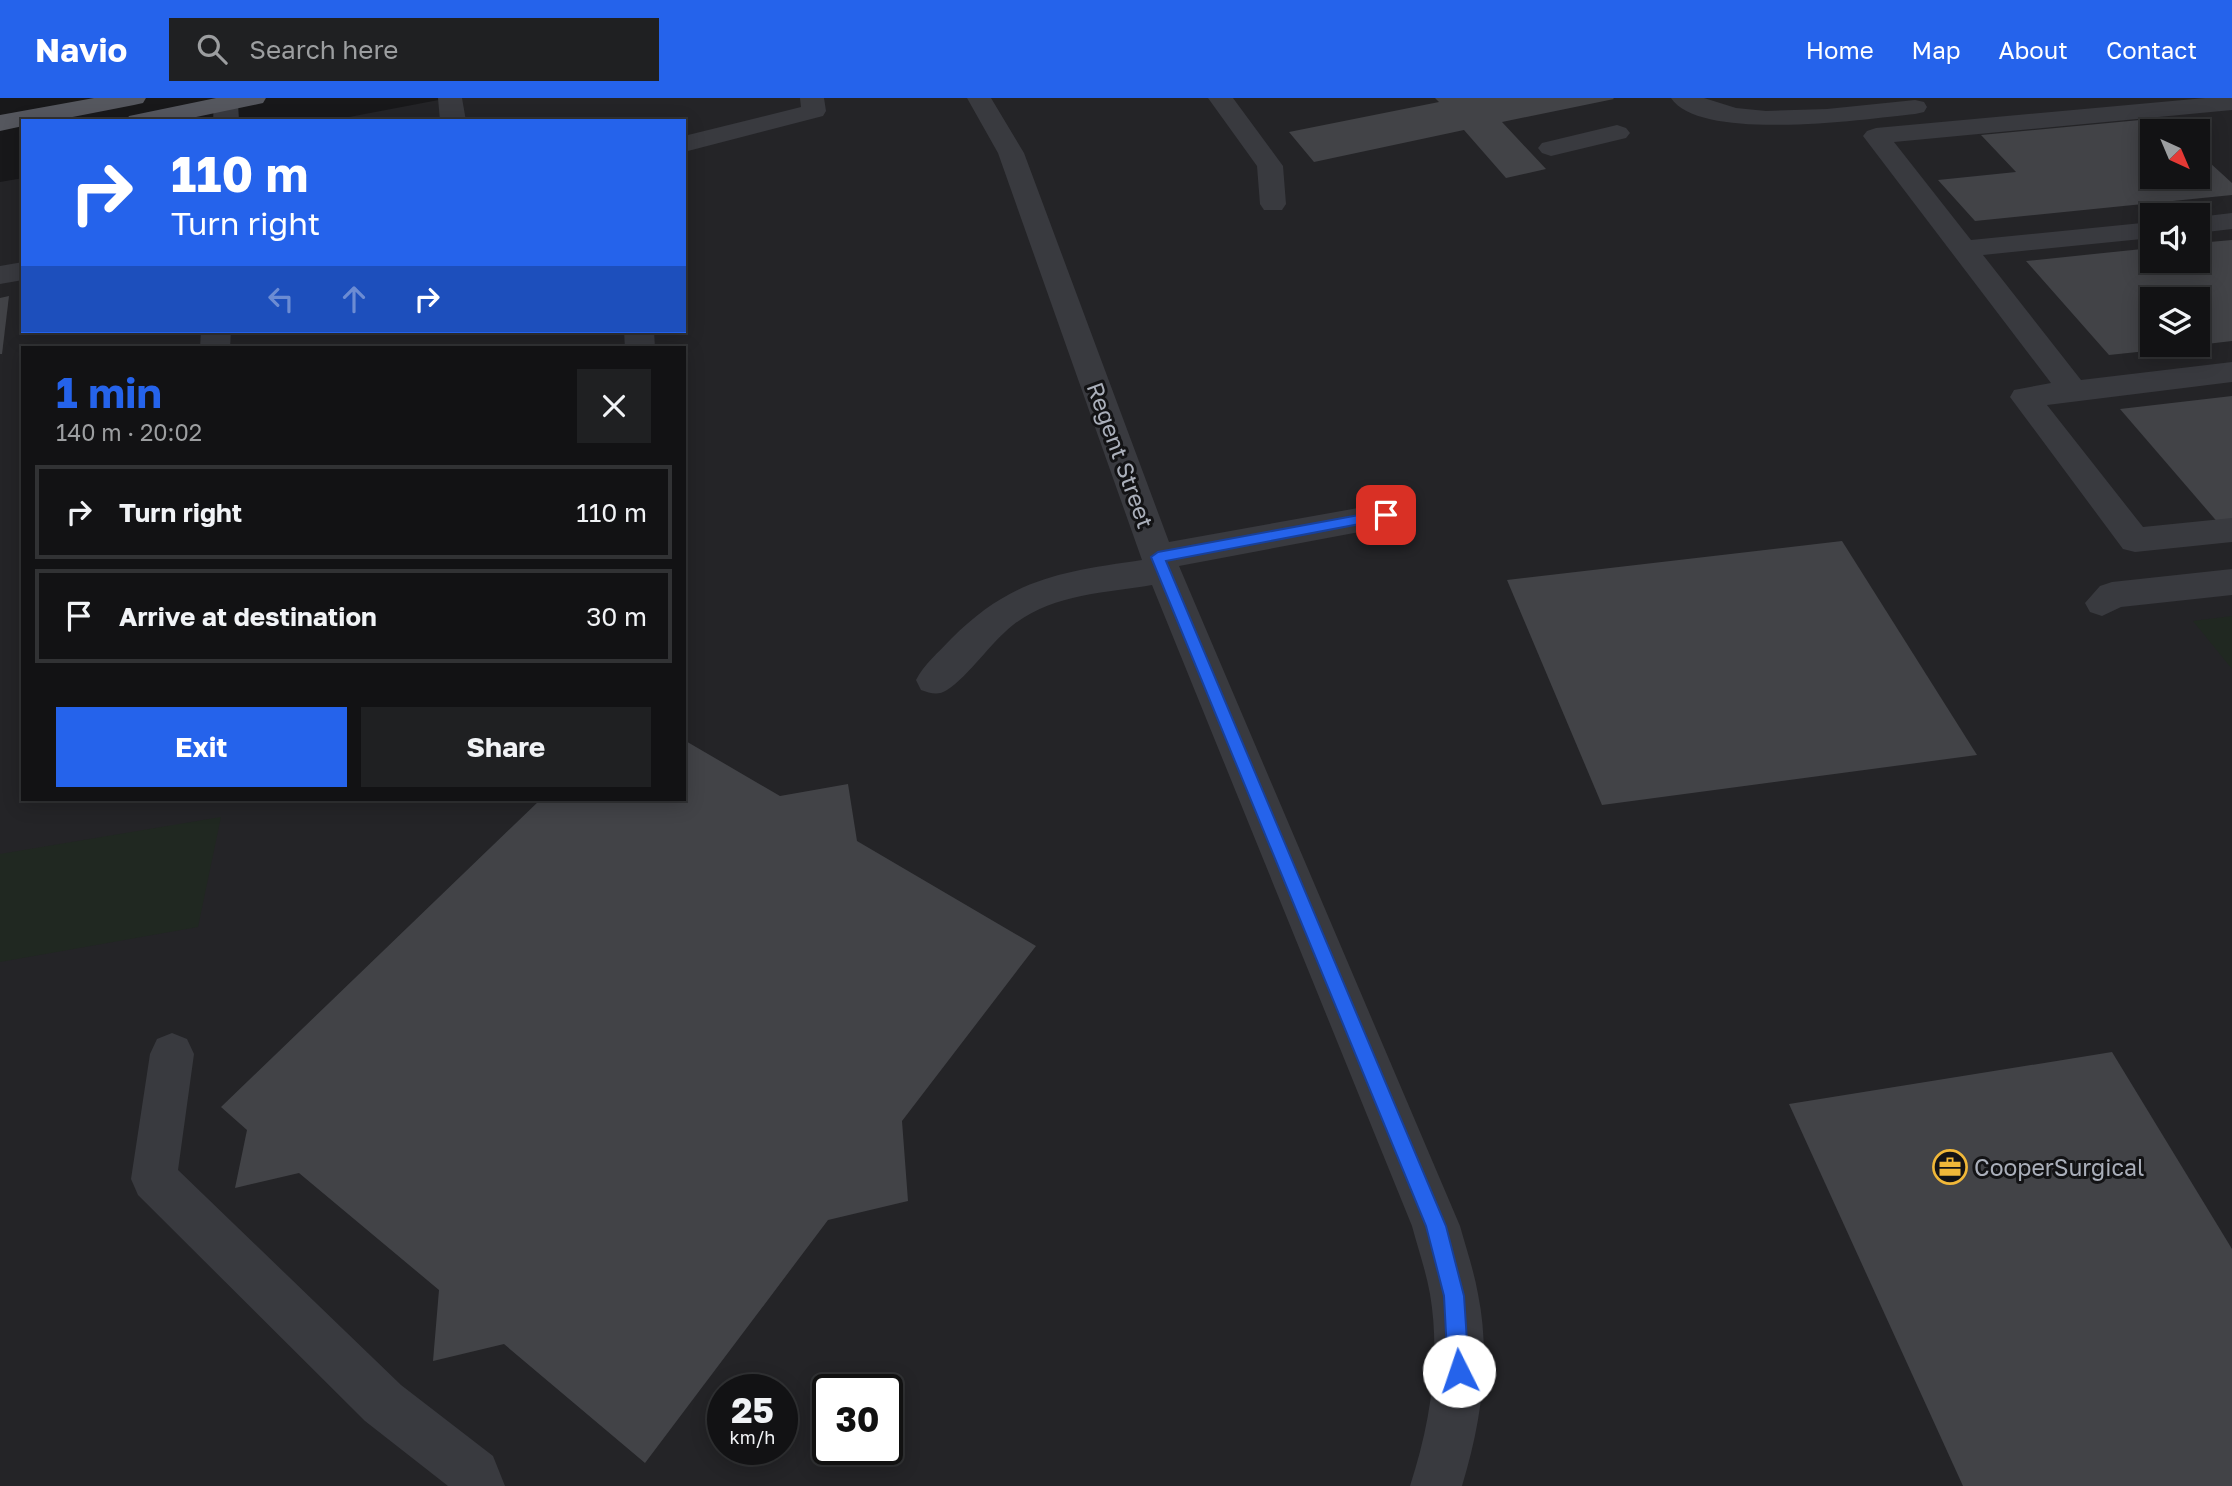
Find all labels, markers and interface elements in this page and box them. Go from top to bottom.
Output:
search box [169,18,659,81]
text: Navio [35,30,127,69]
icon: search [193,30,231,68]
text: Search here [249,34,398,65]
text: Home [1806,35,1874,64]
text: Map [1912,35,1961,64]
text: About [1999,35,2068,64]
text: Contact [2106,35,2197,64]
north arrow [2140,119,2210,189]
map controls [2140,119,2210,357]
text: 110 m [171,144,308,203]
icon: right [56,147,147,238]
button: sound [2140,203,2210,273]
text: Turn right [171,204,320,242]
icon: left [262,280,300,318]
icon: ahead [335,280,373,318]
icon: right [408,280,446,318]
button: layers [2140,287,2210,357]
text: 1 min [56,367,162,417]
button: close [577,369,651,443]
street label: Regent Street [1082,378,1160,532]
text: 140 m · 20:02 [56,418,202,446]
pin [1356,485,1416,545]
icon: right [60,493,98,531]
icon: arrive [1367,496,1405,534]
text: Turn right [119,497,242,528]
text: 110 m [576,497,647,528]
icon: arrive [60,597,98,635]
text: Arrive at destination [119,601,377,632]
text: 30 m [586,601,647,632]
button: Exit [56,707,347,787]
button: Share [361,707,651,787]
office icon: CooperSurgical [1931,1148,1969,1186]
place label: CooperSurgical [1974,1153,2144,1181]
position arrow [1422,1334,1496,1408]
speed limit sign: 30 [812,1374,903,1465]
text: 25 [731,1389,774,1431]
text: km/h [730,1426,775,1448]

